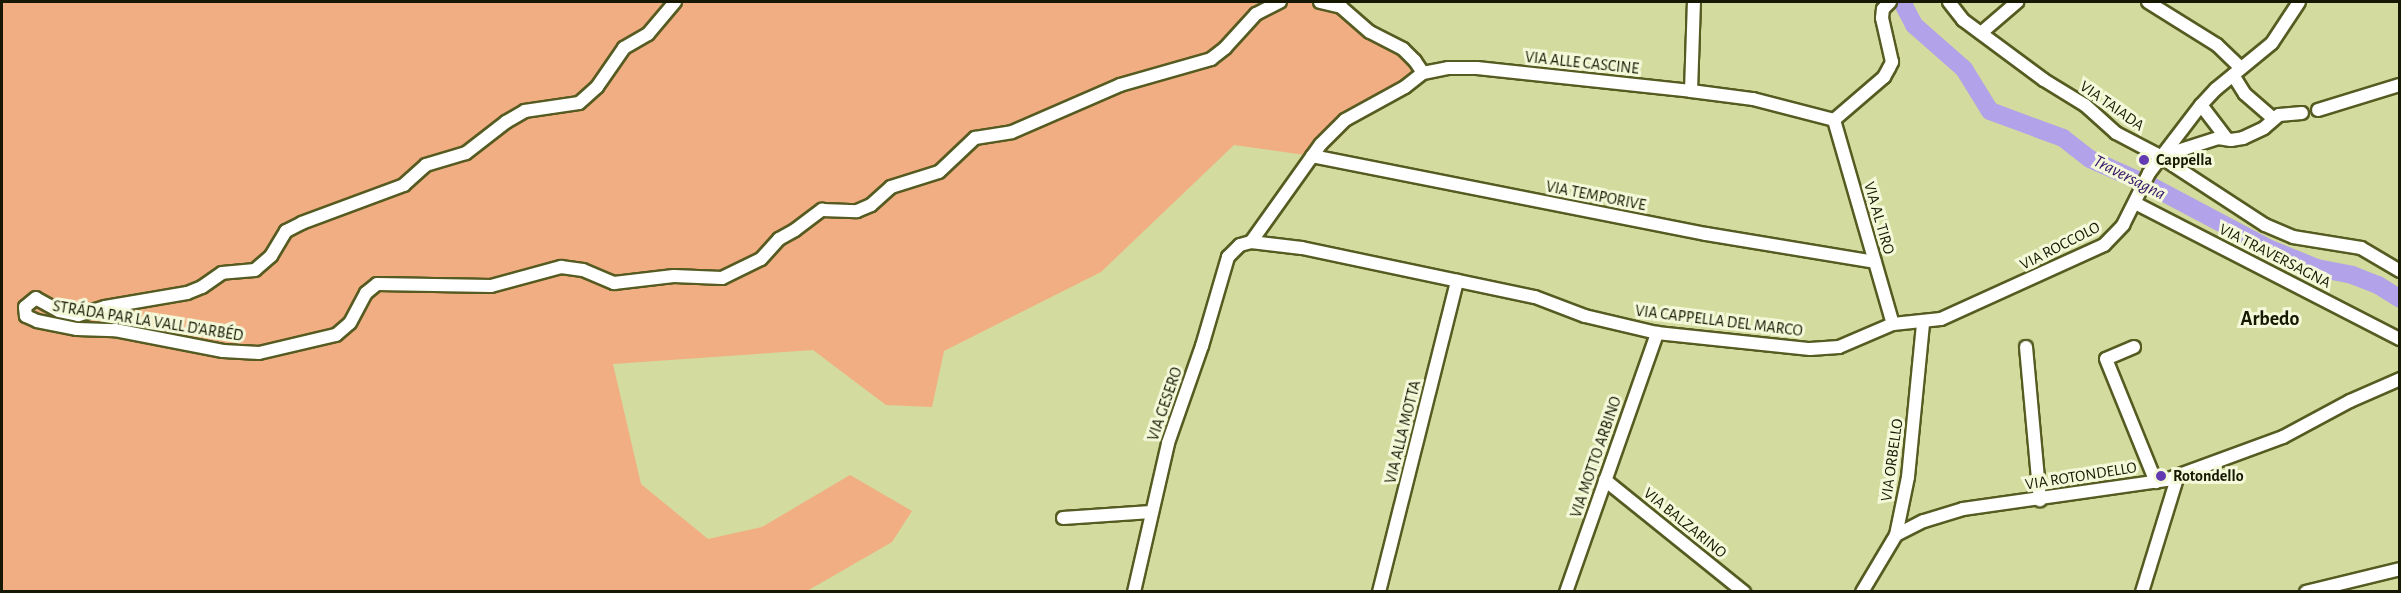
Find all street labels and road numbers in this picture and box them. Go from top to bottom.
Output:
street label: VIA ALLE CASCINE [1524,47,1640,79]
street label: VIA TAIADA [2076,77,2148,135]
street label: VIA TEMPORIVE [1544,177,1648,215]
street label: VIA AL TIRO [1859,179,1899,257]
street label: VIA ROCCOLO [2017,218,2103,274]
street label: VIA TRAVERSAGNA [2216,220,2334,292]
street label: STRÁDA PAR LA VALL D'ARBÉD [51,296,245,346]
street label: VIA CAPPELLA DEL MARCO [1634,301,1804,341]
street label: VIA GESERO [1143,365,1187,443]
street label: VIA ALLA MOTTA [1381,378,1425,486]
street label: VIA MOTTO ARBINO [1566,394,1626,520]
street label: VIA ORBELLO [1877,417,1907,503]
street label: VIA ROTONDELLO [2024,458,2138,494]
street label: VIA BALZARINO [1640,484,1730,562]

